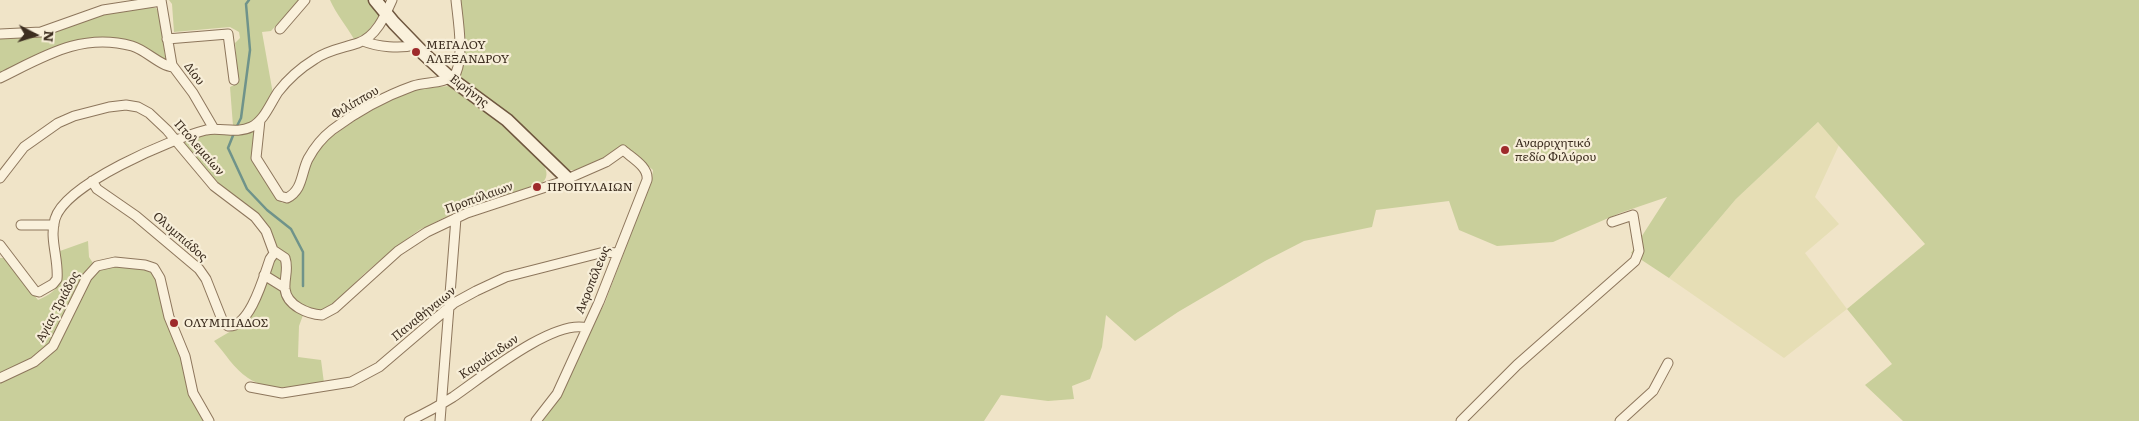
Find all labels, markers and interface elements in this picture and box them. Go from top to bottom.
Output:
north arrow [10,10,60,60]
text: N [39,30,60,43]
place label: ΜΕΓΑΛΟΥ ΑΛΕΞΑΝΔΡΟΥ [426,38,509,66]
marker: ΜΕΓΑΛΟΥ ΑΛΕΞΑΝΔΡΟΥ [410,46,422,58]
street label: Δίου [181,60,207,88]
street label: Ειρήνης [447,72,491,110]
street label: Φιλίππου [329,84,381,122]
street label: Πτολεμαίων [171,117,227,179]
place label: Αναρριχητικό πεδίο Φιλύρου [1515,136,1596,164]
marker: Αναρριχητικό πεδίο Φιλύρου [1499,144,1511,156]
street label: Προπύλαιων [443,179,515,217]
place label: ΠΡΟΠΥΛΑΙΩΝ [547,180,633,194]
marker: ΠΡΟΠΥΛΑΙΩΝ [531,181,543,193]
street label: Ολυμπιάδος [150,209,210,265]
street label: Ακροπόλεως [573,244,613,316]
street label: Αγίας Τριάδος [33,269,83,345]
street label: Παναθήναιων [389,284,459,344]
place label: ΟΛΥΜΠΙΑΔΟΣ [184,316,268,330]
marker: ΟΛΥΜΠΙΑΔΟΣ [168,317,180,329]
street label: Καρυάτιδων [456,332,522,382]

